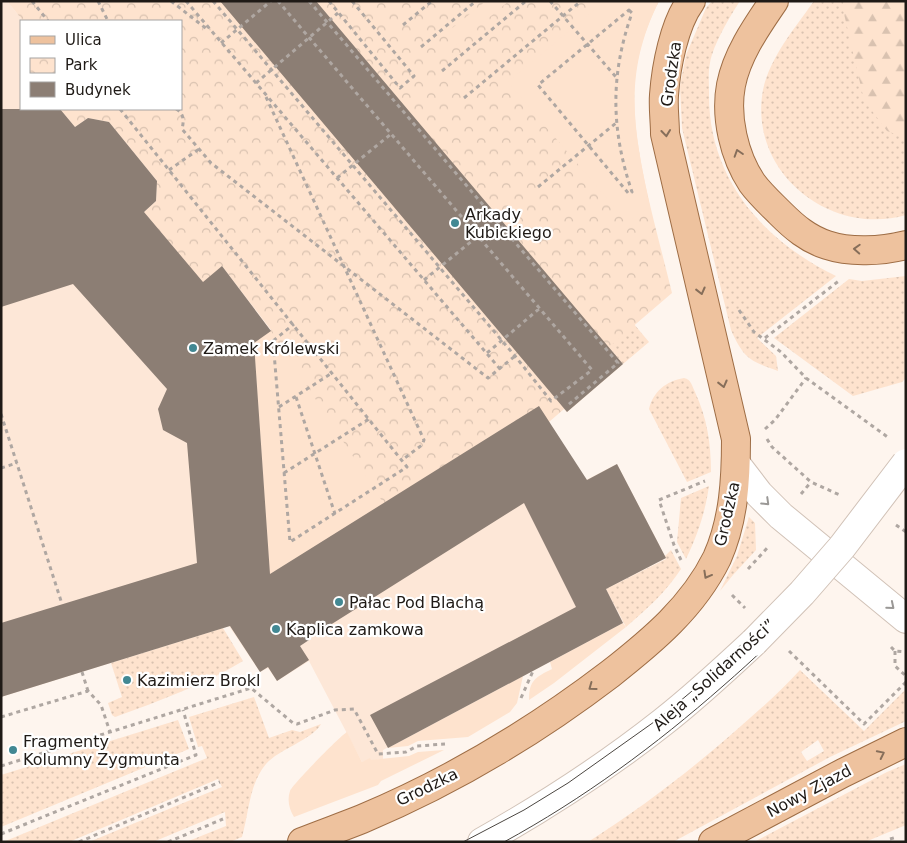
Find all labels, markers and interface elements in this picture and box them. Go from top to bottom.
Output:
legend [20,20,182,110]
text: Ulica [65,31,102,49]
street label: Grodzka [657,40,685,108]
text: Park [65,56,98,74]
text: Budynek [65,81,131,99]
one-way arrow [660,129,671,137]
one-way arrow [734,149,744,157]
place label: Arkady Kubickiego [465,205,552,242]
marker: Arkady Kubickiego [449,217,461,229]
one-way arrow [853,244,861,254]
one-way arrow [695,287,706,296]
place label: Zamek Królewski [203,339,339,358]
marker: Zamek Królewski [187,342,199,354]
one-way arrow [717,379,728,388]
street label: Grodzka [710,480,744,548]
one-way arrow [761,496,770,505]
one-way arrow [704,570,714,579]
place label: Pałac Pod Blachą [349,593,484,612]
marker: Pałac Pod Blachą [333,596,345,608]
one-way arrow [885,601,894,610]
street label: Aleja „Solidarności” [649,615,779,735]
place label: Kaplica zamkowa [286,620,424,639]
marker: Kaplica zamkowa [270,623,282,635]
place label: Kazimierz Brokl [137,671,261,690]
marker: Kazimierz Brokl [121,674,133,686]
one-way arrow [589,682,598,690]
place label: Fragmenty Kolumny Zygmunta [23,732,180,769]
marker: Fragmenty Kolumny Zygmunta [7,744,19,756]
one-way arrow [875,750,884,760]
street label: Nowy Zjazd [763,761,855,821]
street label: Grodzka [393,764,461,810]

